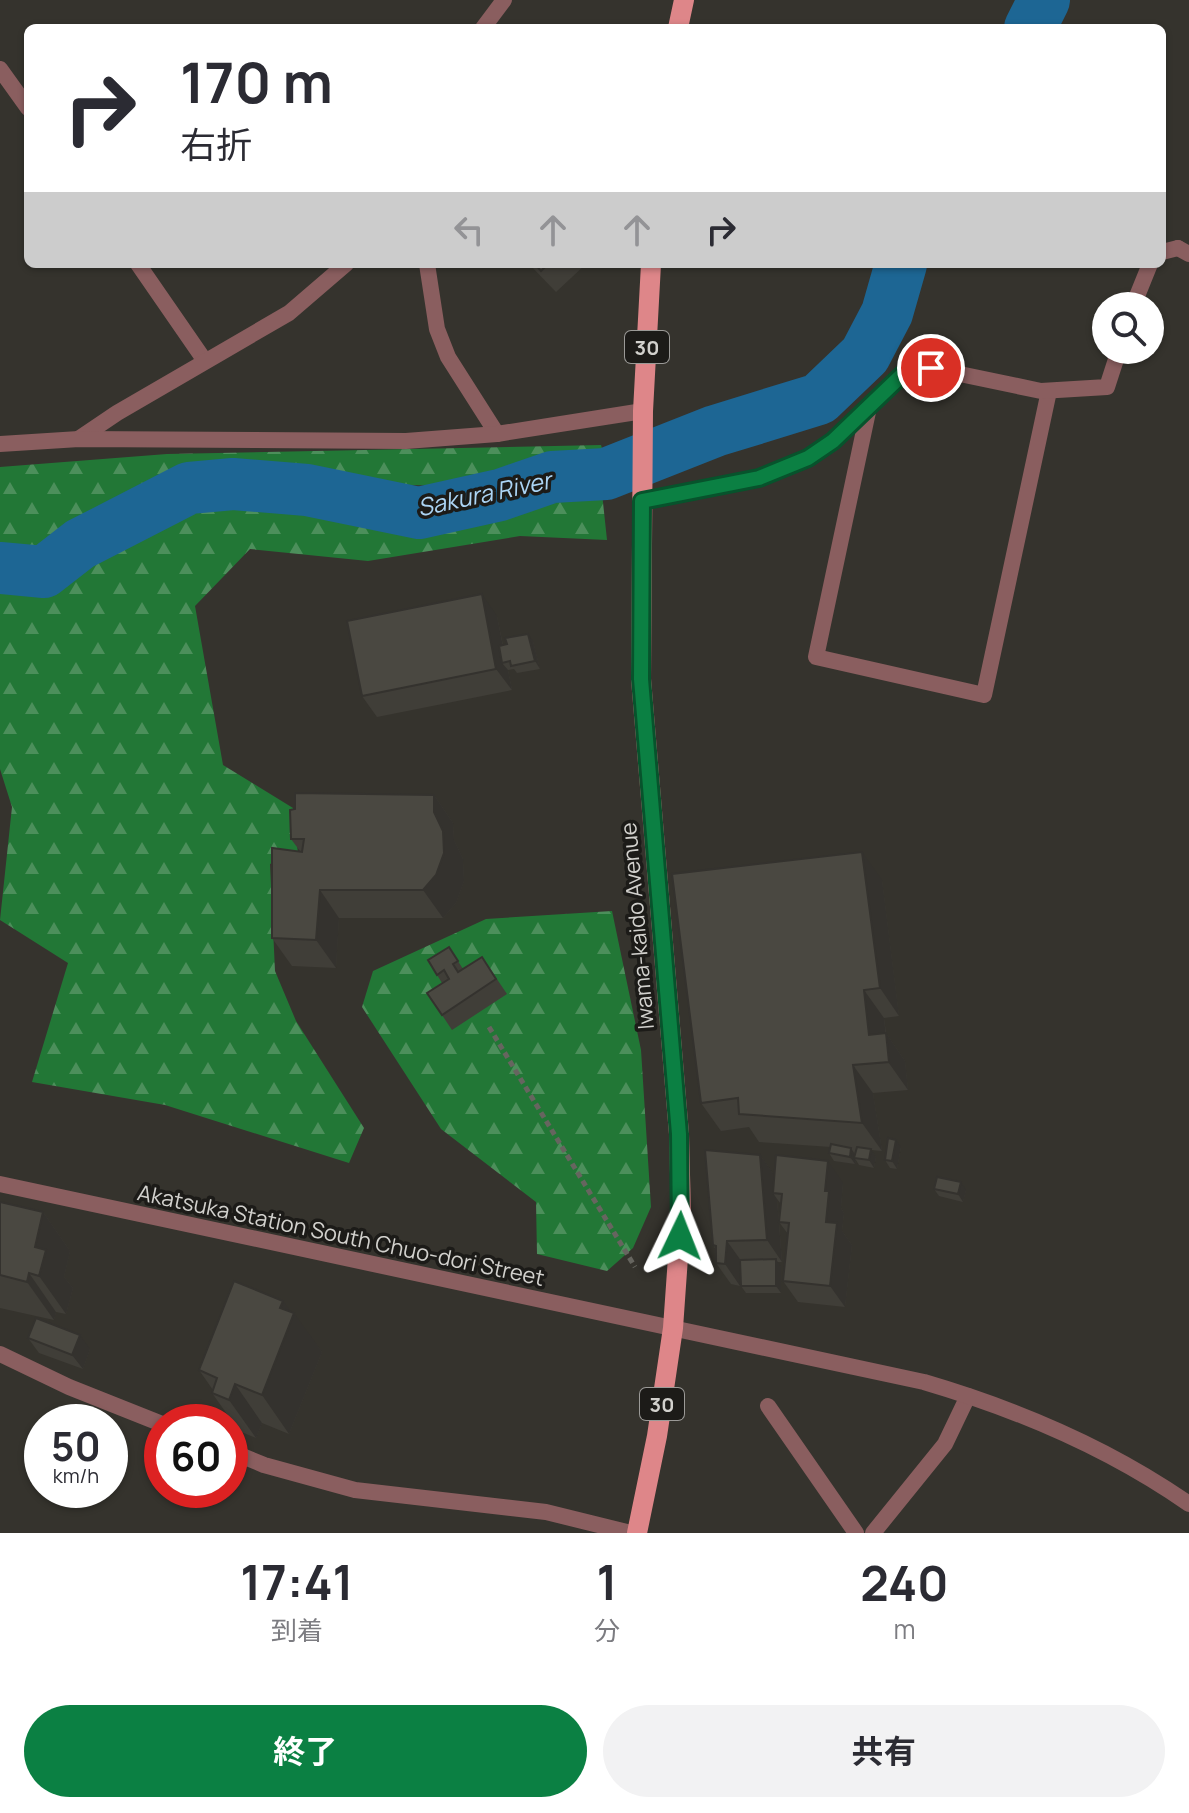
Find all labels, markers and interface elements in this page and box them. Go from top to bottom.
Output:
text: 170 m [180,43,333,120]
icon: right [48,56,152,160]
text: 右折 [180,120,252,169]
icon: left [447,208,491,252]
icon: ahead [531,208,575,252]
icon: ahead [615,208,659,252]
icon: right [699,208,743,252]
map controls [1092,292,1164,364]
button: search [1092,292,1164,364]
road number: 30 [625,331,669,363]
pin [897,334,965,402]
icon: arrive [909,346,953,390]
water label: Sakura River [414,462,557,523]
street label: Iwama-kaido Avenue [613,821,661,1031]
street label: Akatsuka Station South Chuo-dori Street [135,1177,547,1293]
position arrow [638,1194,722,1278]
road number: 30 [640,1388,684,1420]
speed limit sign: 60 [144,1404,248,1508]
text: 50 [51,1418,101,1473]
text: km/h [53,1462,99,1489]
text: 17:41 [240,1549,354,1614]
text: 1 [596,1549,617,1614]
text: 240 [860,1550,949,1615]
text: m [893,1611,916,1647]
text: 到着 [271,1612,323,1648]
text: 分 [594,1612,620,1648]
button: 終了 [24,1705,587,1797]
button: 共有 [603,1705,1165,1797]

